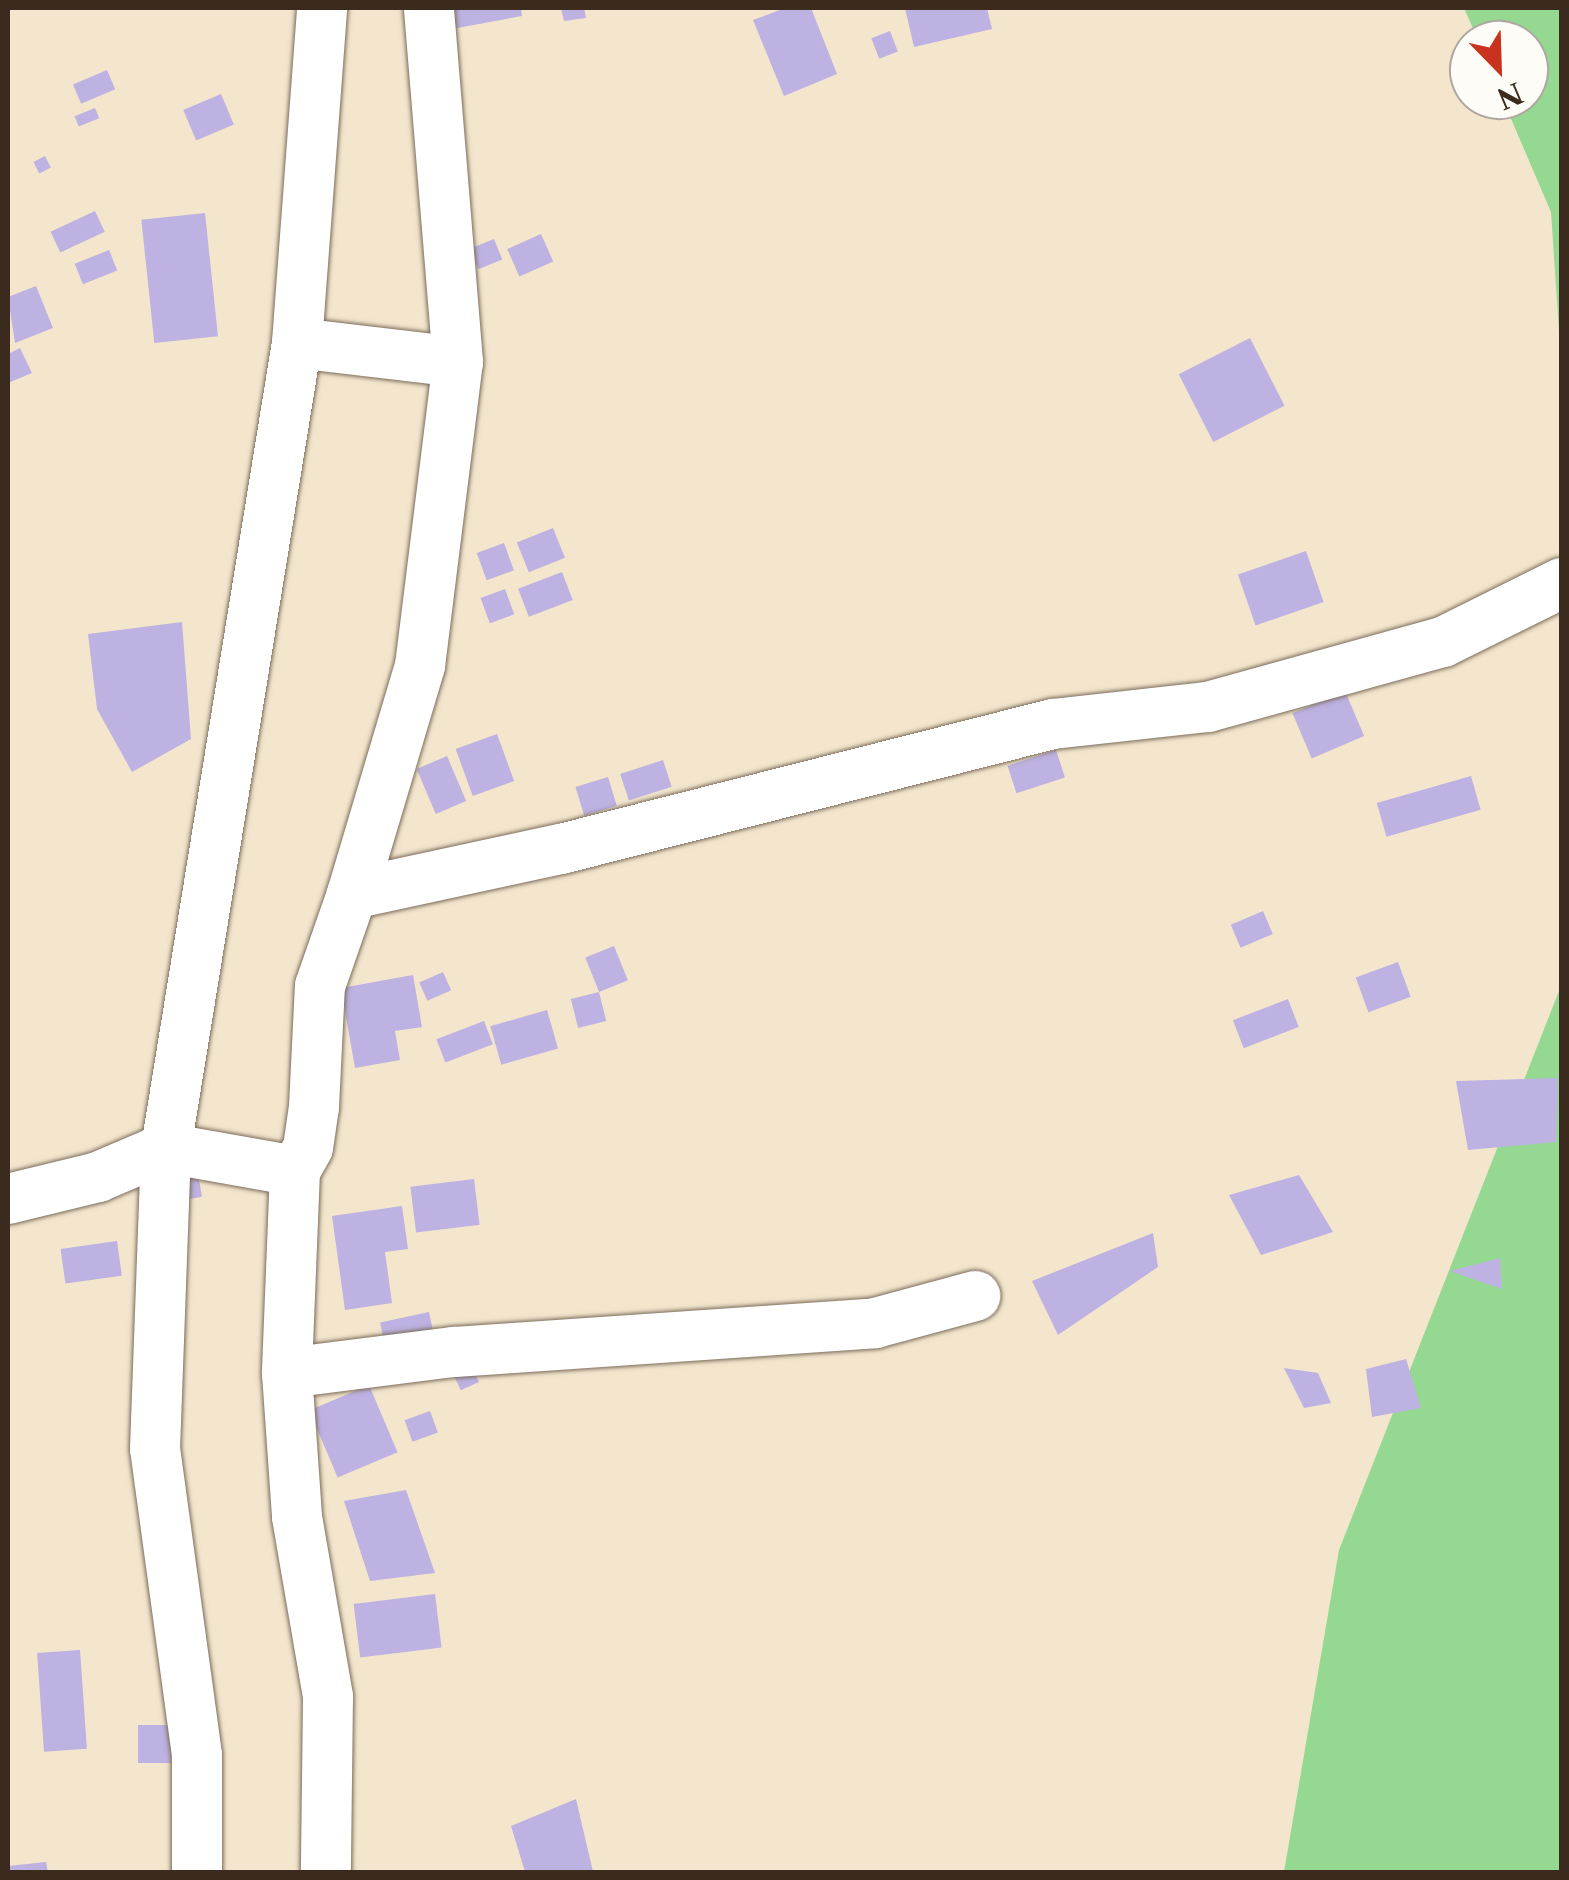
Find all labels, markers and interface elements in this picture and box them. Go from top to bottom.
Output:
north arrow [1449,20,1549,120]
text: N [1492,75,1528,116]

